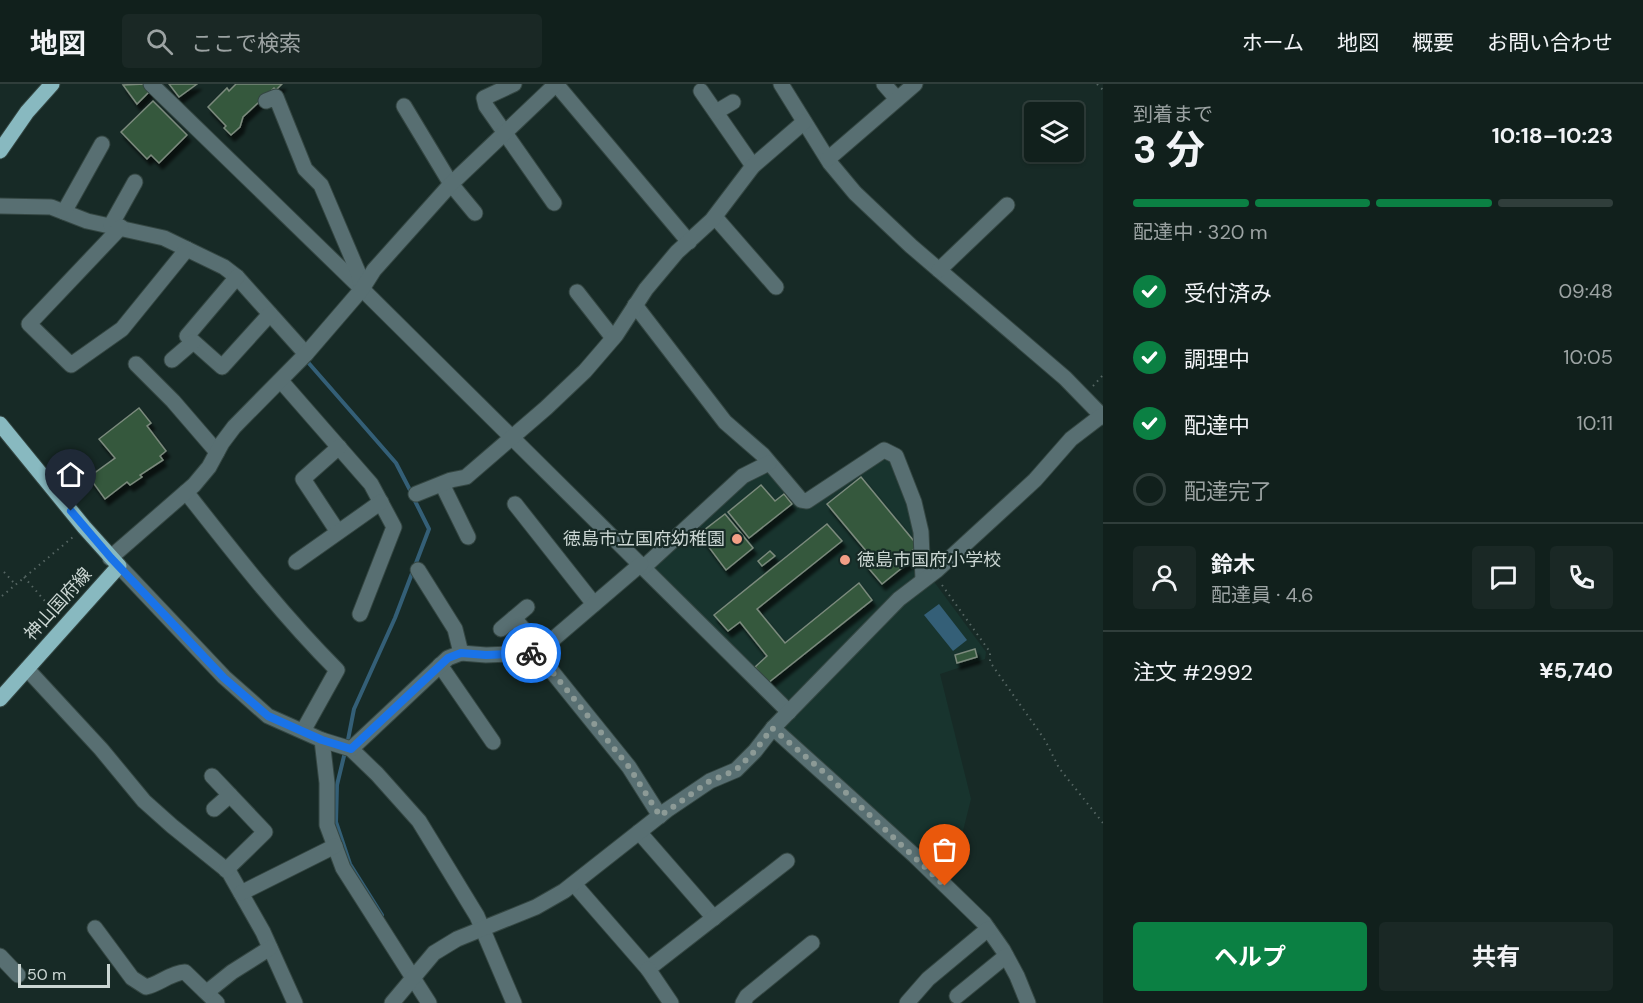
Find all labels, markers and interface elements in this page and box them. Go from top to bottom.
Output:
search box [122,14,542,68]
text: 地図 [30,25,86,62]
icon: search [143,25,176,58]
text: ここで検索 [191,29,301,58]
text: ホーム [1242,29,1304,57]
text: 地図 [1337,29,1379,57]
text: 概要 [1412,29,1454,57]
text: お問い合わせ [1487,29,1613,57]
text: 到着まで [1133,101,1213,127]
map controls [1024,102,1084,162]
button: layers [1024,102,1084,162]
text: 10:18–10:23 [1492,121,1613,150]
text: 3 分 [1133,124,1205,175]
text: 配達中 · 320 m [1133,219,1268,245]
icon: check [1133,275,1166,308]
text: 09:48 [1558,278,1613,304]
text: 受付済み [1184,279,1272,308]
icon: check [1133,341,1166,374]
text: 10:05 [1563,344,1613,370]
text: 調理中 [1184,345,1250,374]
icon: check [1133,407,1166,440]
text: 10:11 [1577,410,1613,436]
text: 配達中 [1184,411,1250,440]
pin [45,449,96,511]
icon: home [54,458,87,491]
text: 配達完了 [1184,477,1272,506]
place label: 徳島市立国府幼稚園 [563,527,725,551]
marker: 徳島市立国府幼稚園 [730,532,744,546]
button: person [1133,546,1196,609]
button: chat [1472,546,1535,609]
button: phone [1550,546,1613,609]
place label: 徳島市国府小学校 [857,548,1001,572]
text: 鈴木 [1211,550,1255,579]
marker: 徳島市国府小学校 [838,553,852,567]
street label: 神山国府線 [19,563,97,645]
text: 配達員 · 4.6 [1211,582,1314,608]
courier [501,623,561,683]
icon: bike [515,637,548,670]
text: ¥5,740 [1539,656,1613,685]
text: 注文 #2992 [1133,658,1253,687]
pin [919,824,970,886]
icon: bag [928,833,961,866]
button: ヘルプ [1133,922,1367,991]
button: 共有 [1379,922,1613,991]
scale bar [18,961,110,988]
text: 50 m [27,964,66,985]

